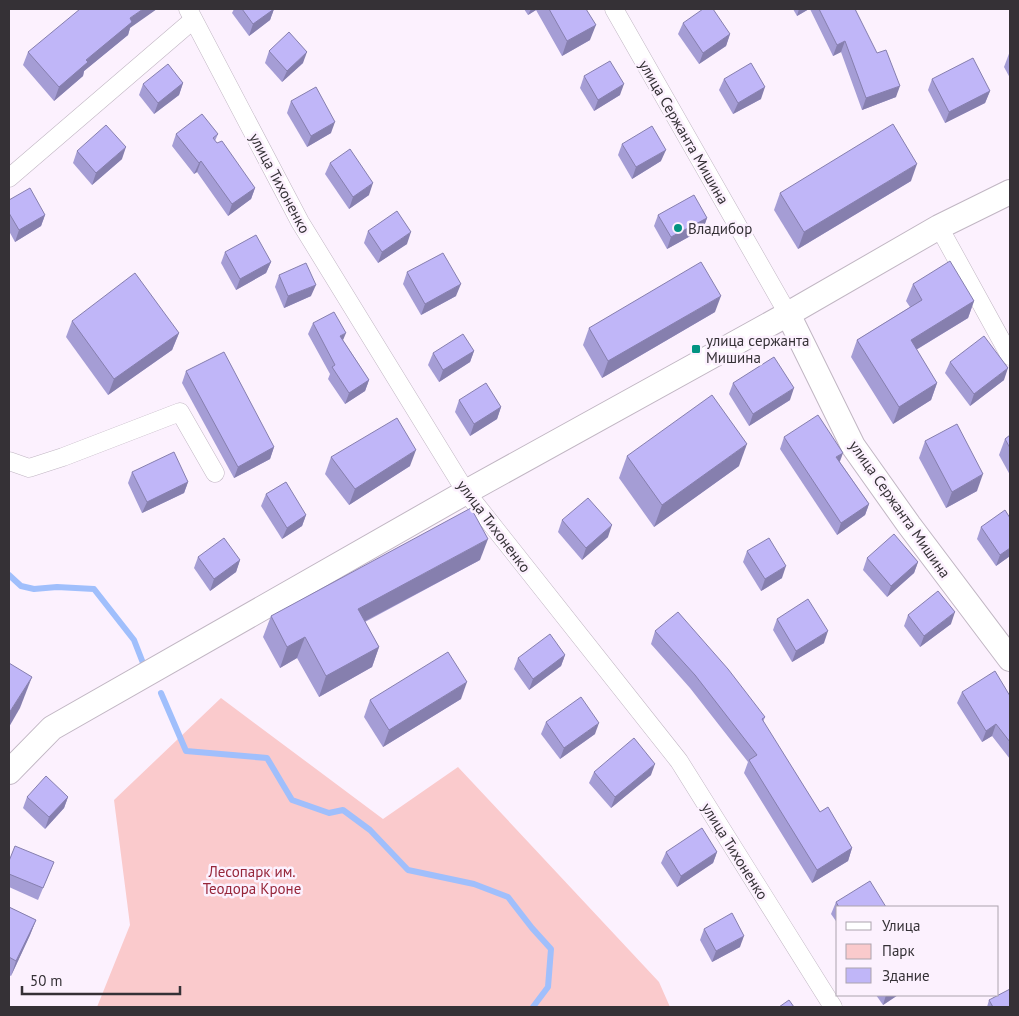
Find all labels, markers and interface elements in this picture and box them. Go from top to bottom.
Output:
street label: улица Сержанта Мишина [635,56,733,208]
street label: улица Тихоненко [246,130,314,236]
place label: Владибор [688,219,752,238]
marker: Владибор [672,222,684,234]
place label: улица cержанта Мишина [706,331,809,367]
marker: улица cержанта Мишина [690,343,702,355]
street label: улица Сержанта Мишина [845,437,955,581]
street label: улица Тихоненко [453,476,535,576]
street label: улица Тихоненко [698,799,772,903]
park label: Лесопарк им. Теодора Кроне [203,862,301,898]
legend [836,906,999,996]
text: Улица [882,916,920,935]
text: Парк [882,941,915,960]
scale bar [22,964,180,996]
text: Здание [882,966,930,985]
text: 50 m [30,971,63,990]

